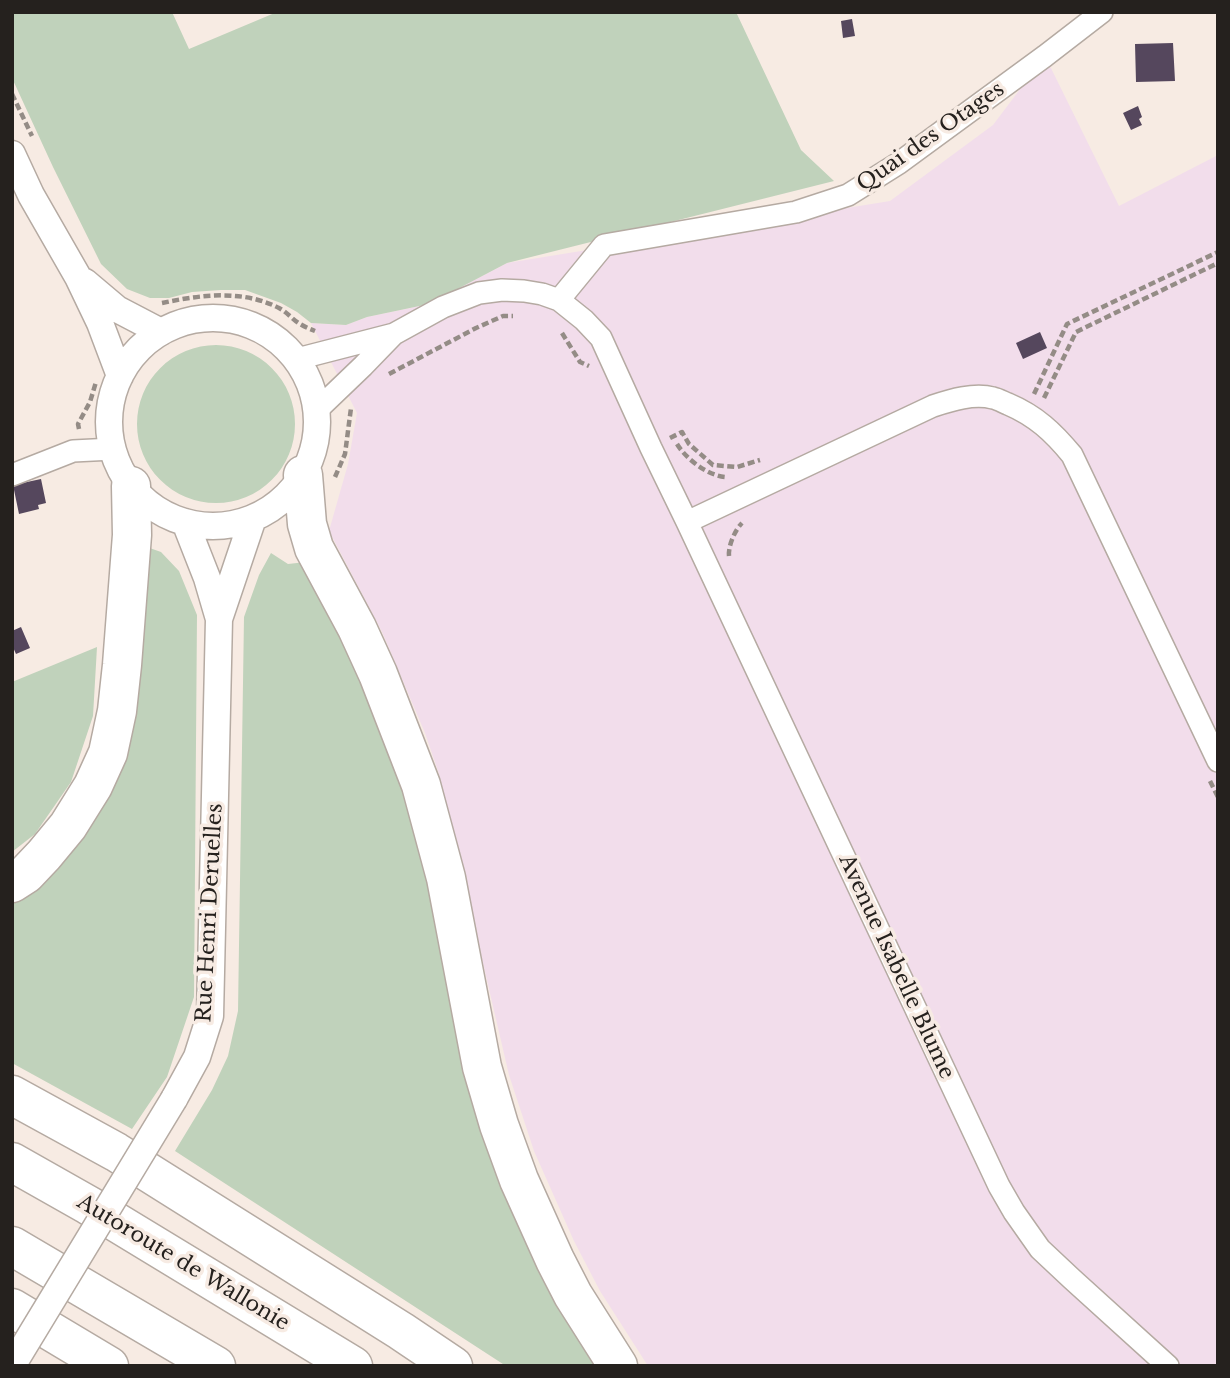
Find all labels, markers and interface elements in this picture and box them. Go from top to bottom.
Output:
street label: Quai des Otages [852,77,1010,197]
street label: Rue Henri Deruelles [192,803,228,1023]
street label: Avenue Isabelle Blume [833,851,959,1083]
street label: Autoroute de Wallonie [72,1190,294,1336]

